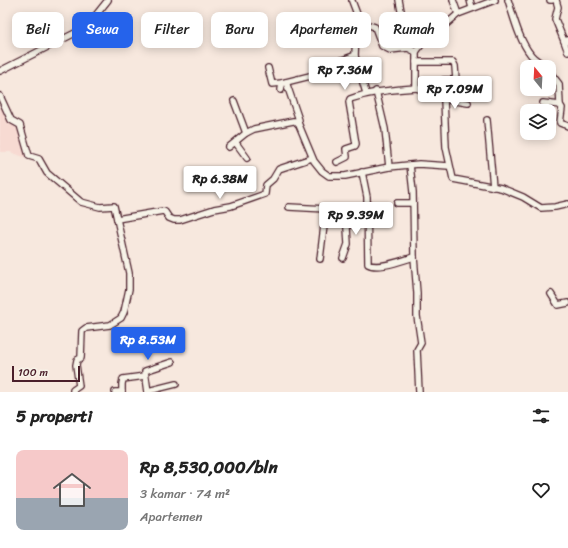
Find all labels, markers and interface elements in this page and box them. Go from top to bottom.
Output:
chip: Beli [12,12,64,48]
chip: Sewa [72,12,133,48]
chip: Filter [141,12,203,48]
chip: Baru [211,12,268,48]
chip: Apartemen [276,12,371,48]
chip: Rumah [379,12,449,48]
pin: Rp 7.36M [304,57,386,91]
text: Rp 7.36M [318,58,372,81]
north arrow [520,60,556,96]
map controls [520,60,556,140]
pin: Rp 7.09M [414,76,496,110]
text: Rp 7.09M [427,77,483,100]
button: layers [520,104,556,140]
pin: Rp 6.38M [179,166,261,200]
text: Rp 6.38M [192,167,248,190]
pin: Rp 9.39M [315,202,397,236]
text: Rp 9.39M [328,203,384,226]
pin: Rp 8.53M [107,327,189,361]
text: Rp 8.53M [120,328,176,351]
text: 100 m [18,363,48,382]
scale bar [12,364,80,383]
text: 5 properti [16,401,92,431]
icon: filters [530,405,552,427]
text: Rp 8,530,000/bln [140,452,278,482]
icon: home [48,466,96,514]
icon: heart [530,479,552,501]
text: 3 kamar · 74 m² [140,482,230,505]
text: Apartemen [140,505,202,528]

